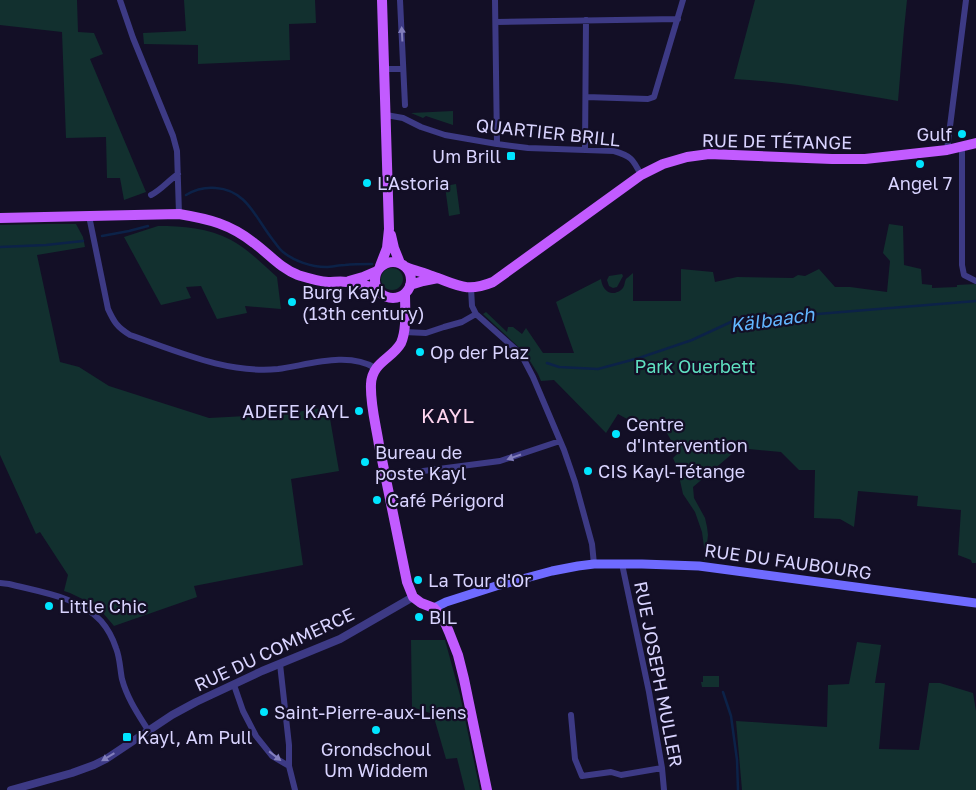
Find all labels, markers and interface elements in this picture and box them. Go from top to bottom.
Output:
one-way arrow [397,26,405,42]
street label: QUARTIER BRILL [475,113,621,151]
place label: Gulf [916,123,952,145]
marker: Gulf [956,128,968,140]
street label: RUE DE TÉTANGE [702,129,852,153]
place label: Um Brill [432,145,501,167]
marker: Um Brill [505,150,517,162]
marker: Angel 7 [914,158,926,170]
place label: L'Astoria [377,172,450,194]
place label: Angel 7 [888,172,952,194]
marker: L'Astoria [361,177,373,189]
place label: Burg Kayl (13th century) [302,281,425,324]
marker: Burg Kayl (13th century) [286,296,298,308]
water label: Kälbaach [728,302,817,336]
place label: Op der Plaz [430,341,529,363]
marker: Op der Plaz [414,346,426,358]
park label: Park Ouerbett [635,355,755,377]
place label: ADEFE KAYL [242,400,349,422]
district label: KAYL [421,403,475,427]
marker: ADEFE KAYL [353,405,365,417]
place label: Centre d'Intervention [626,413,748,456]
marker: Centre d'Intervention [610,428,622,440]
place label: Bureau de poste Kayl [375,441,467,484]
one-way arrow [507,453,522,461]
marker: Bureau de poste Kayl [359,456,371,468]
place label: CIS Kayl-Tétange [598,460,745,482]
marker: CIS Kayl-Tétange [582,465,594,477]
place label: Café Périgord [387,489,504,511]
marker: Café Périgord [371,494,383,506]
street label: RUE DU FAUBOURG [703,538,873,584]
place label: La Tour d'Or [428,569,531,591]
marker: La Tour d'Or [412,574,424,586]
street label: RUE JOSEPH MULLER [630,579,688,769]
place label: Little Chic [59,595,147,617]
marker: Little Chic [43,600,55,612]
street label: RUE DU COMMERCE [191,602,357,696]
place label: BIL [429,606,457,628]
marker: BIL [413,611,425,623]
place label: Saint-Pierre-aux-Liens [274,701,467,723]
marker: Saint-Pierre-aux-Liens [258,706,270,718]
marker: Grondschoul Um Widdem [370,724,382,736]
place label: Kayl, Am Pull [137,726,253,748]
marker: Kayl, Am Pull [121,731,133,743]
place label: Grondschoul Um Widdem [321,738,431,781]
one-way arrow [268,751,281,762]
one-way arrow [101,753,114,762]

